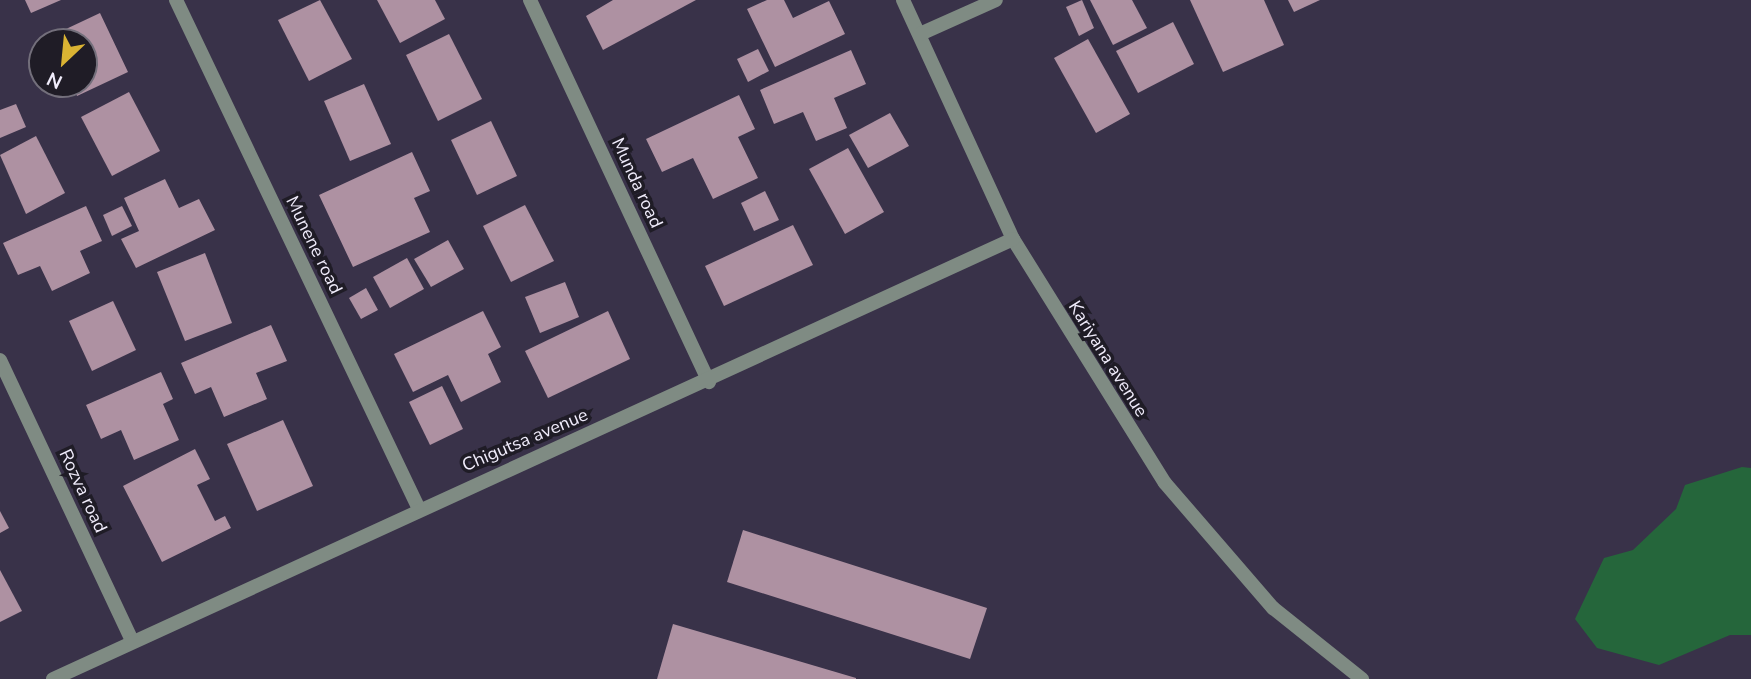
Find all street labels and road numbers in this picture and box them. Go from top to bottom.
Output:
street label: Munda road [607,135,667,231]
street label: Munene road [281,193,347,297]
street label: Kariyana avenue [1064,297,1152,421]
street label: Chigutsa avenue [459,404,591,476]
street label: Rozva road [54,446,112,536]

